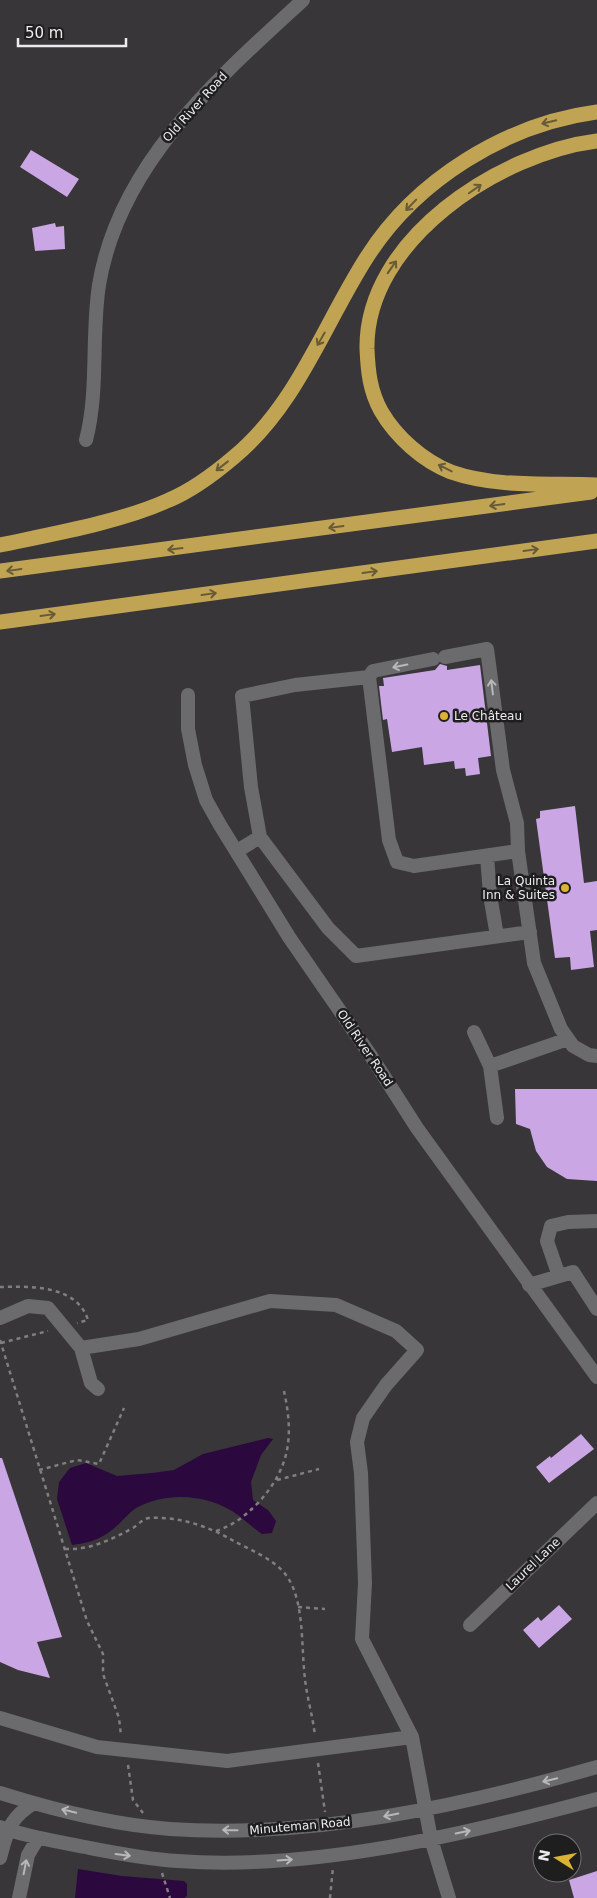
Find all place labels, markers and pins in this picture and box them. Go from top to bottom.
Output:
place label: Le Château [454,709,522,723]
marker: Le Château [438,710,450,722]
place label: La Quinta Inn & Suites [482,874,555,902]
marker: La Quinta Inn & Suites [559,882,571,894]

